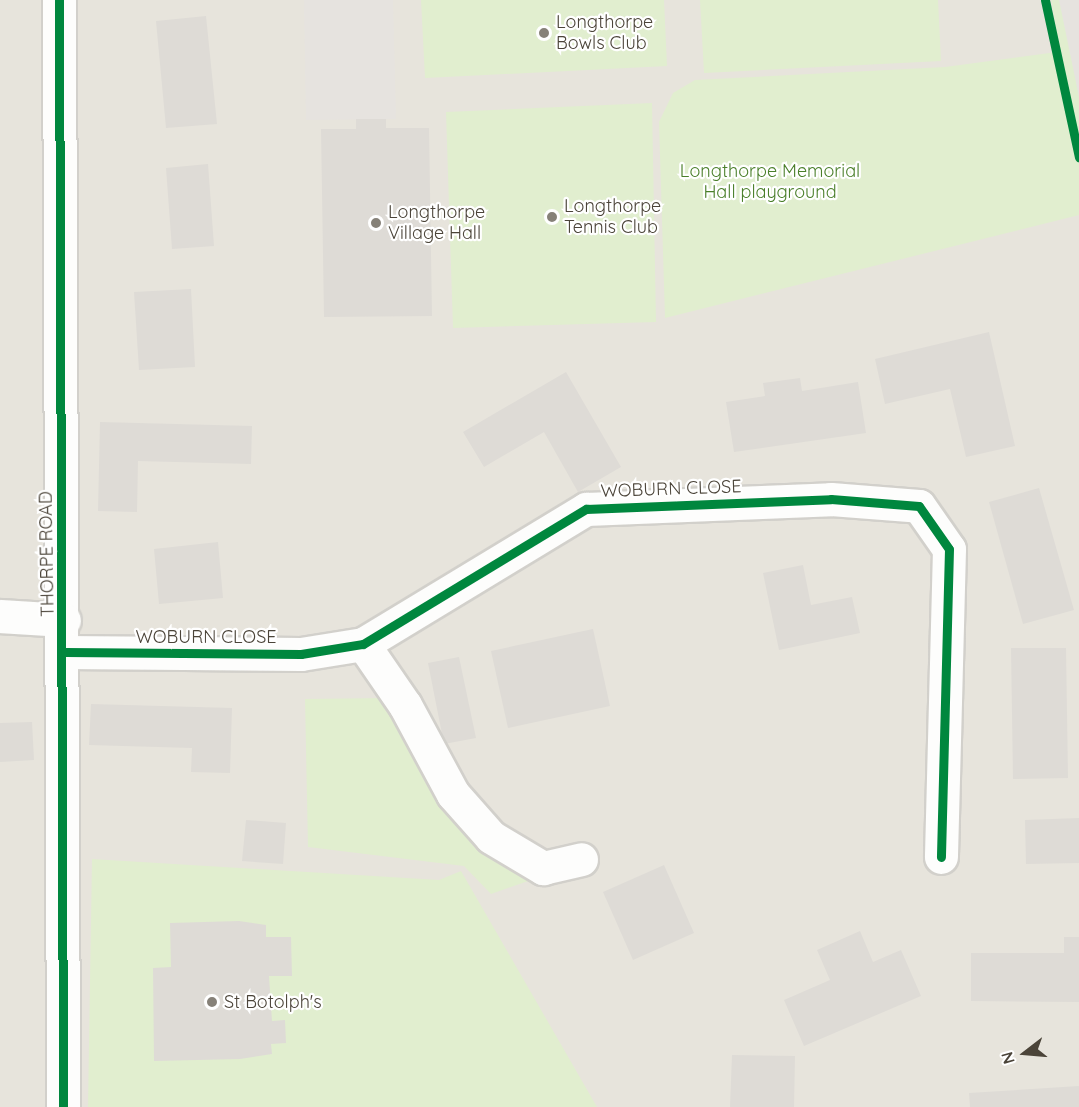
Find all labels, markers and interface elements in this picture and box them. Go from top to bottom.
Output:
place label: Longthorpe Bowls Club [556,12,653,54]
marker: Longthorpe Bowls Club [537,26,551,40]
park label: Longthorpe Memorial Hall playground [680,161,860,204]
place label: Longthorpe Tennis Club [564,196,661,238]
place label: Longthorpe Village Hall [388,202,485,244]
marker: Longthorpe Tennis Club [545,210,559,224]
marker: Longthorpe Village Hall [369,216,383,230]
street label: WOBURN CLOSE [600,476,742,502]
street label: THORPE ROAD [35,491,59,617]
street label: WOBURN CLOSE [136,626,276,648]
place label: St Botolph's [224,991,322,1013]
marker: St Botolph's [205,995,219,1009]
north arrow [995,1023,1055,1083]
text: N [996,1050,1019,1066]

